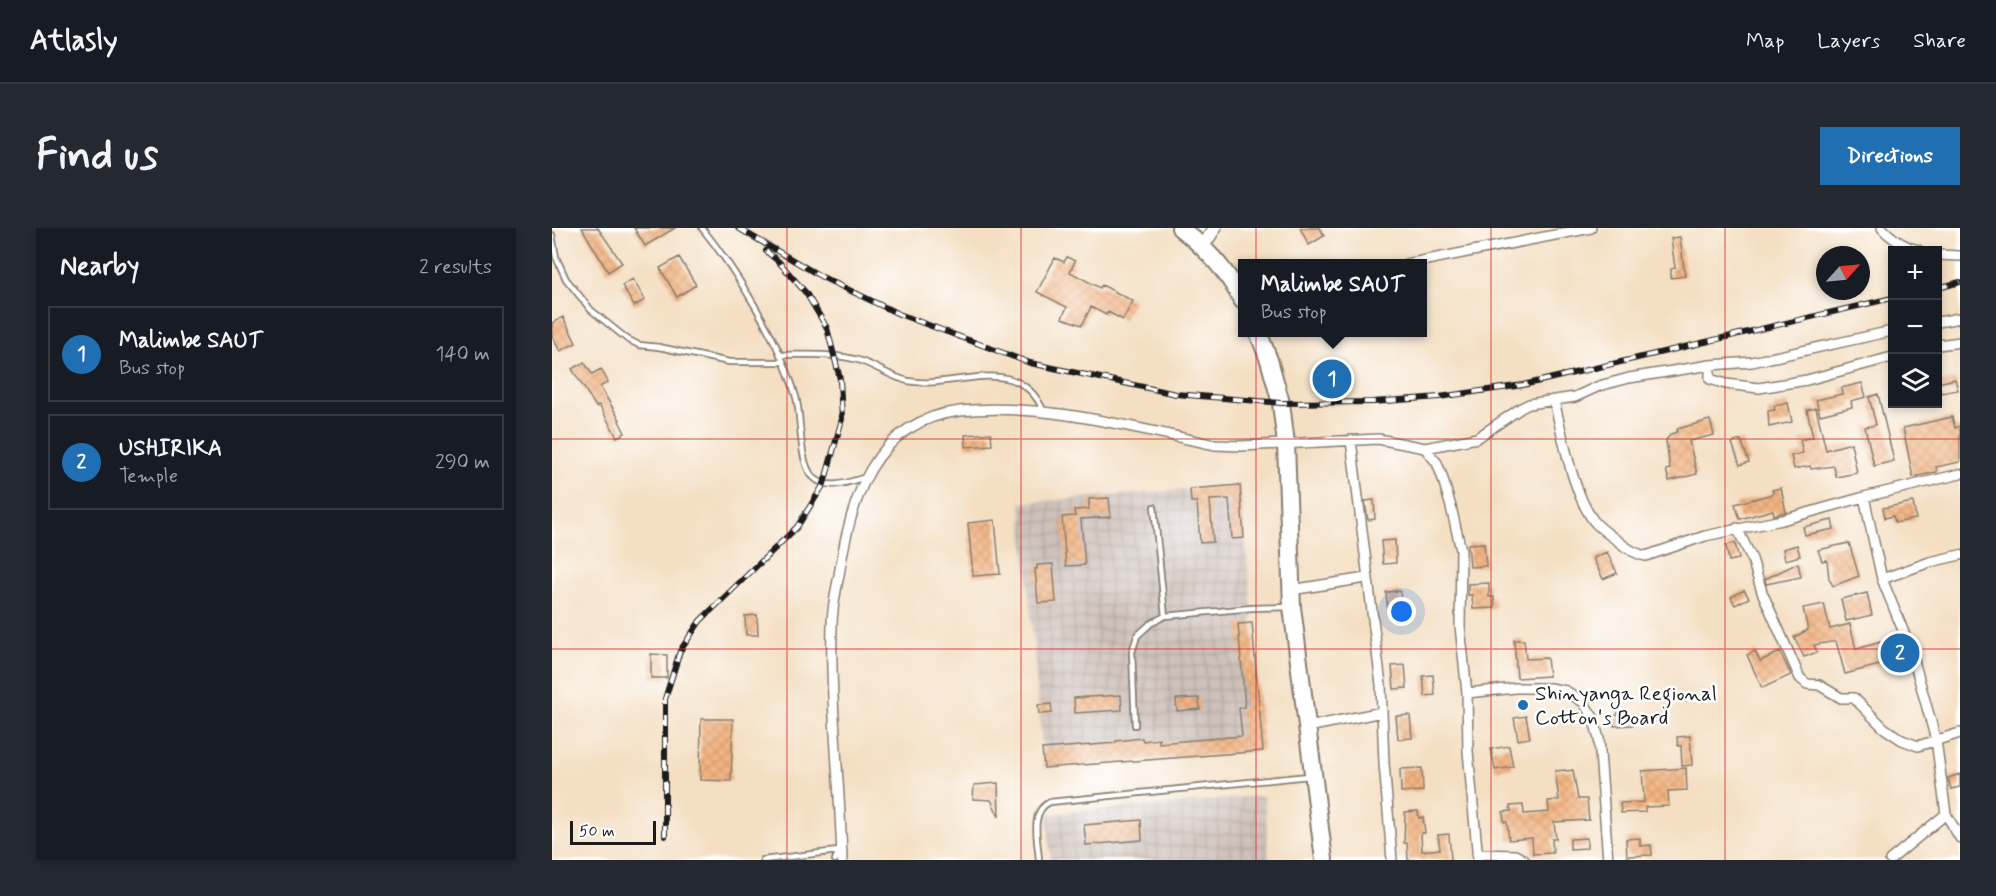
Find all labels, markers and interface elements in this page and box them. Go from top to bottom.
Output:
text: Atlasly [30,23,118,60]
text: Map [1746,27,1784,55]
text: Layers [1817,27,1880,55]
text: Share [1913,27,1966,55]
button: Directions [1820,127,1960,185]
text: Find us [36,129,158,184]
north arrow [1816,246,1870,300]
map controls [1888,246,1942,408]
button: + [1888,246,1942,300]
text: Nearby [60,250,139,284]
text: 2 results [419,254,492,281]
popup [1238,259,1427,337]
text: Malimbe SAUT [1261,271,1404,299]
text: Bus stop [1261,299,1327,326]
button: − [1888,300,1942,354]
text: Malimbe SAUT [119,327,263,355]
text: 1 [77,341,86,368]
text: 140 m [436,341,490,368]
button: layers [1888,354,1942,408]
text: Bus stop [119,355,185,382]
pin: 1 [1312,356,1352,402]
text: USHIRIKA [119,435,222,463]
text: 2 [77,449,86,476]
text: 290 m [435,449,490,476]
text: Temple [119,463,178,490]
your location [1387,597,1416,626]
pin: 2 [1880,630,1920,676]
place label: Shinyanga Regional Cotton's Board [1535,680,1717,732]
marker: Shinyanga Regional Cotton's Board [1516,698,1530,712]
scale bar [570,818,656,846]
text: 50 m [579,821,615,842]

